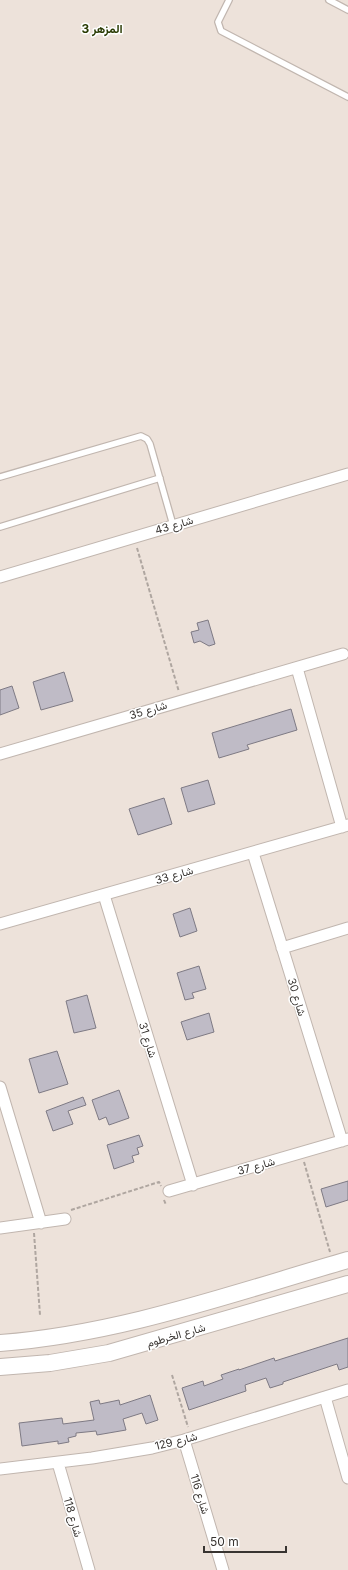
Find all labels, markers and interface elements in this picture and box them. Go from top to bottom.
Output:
district label: المزهر 3 [81,21,123,37]
street label: شارع 43 [153,513,195,538]
street label: شارع 35 [127,698,169,723]
street label: شارع 33 [153,863,195,888]
street label: شارع 30 [284,976,309,1018]
street label: شارع 31 [135,1021,160,1060]
street label: شارع 37 [236,1154,277,1179]
street label: شارع الخرطوم [145,1320,208,1351]
street label: شارع 129 [153,1429,199,1454]
street label: شارع 116 [186,1472,213,1516]
street label: شارع 118 [60,1495,85,1539]
scale bar [204,1528,286,1554]
text: 50 m [210,1534,239,1549]

